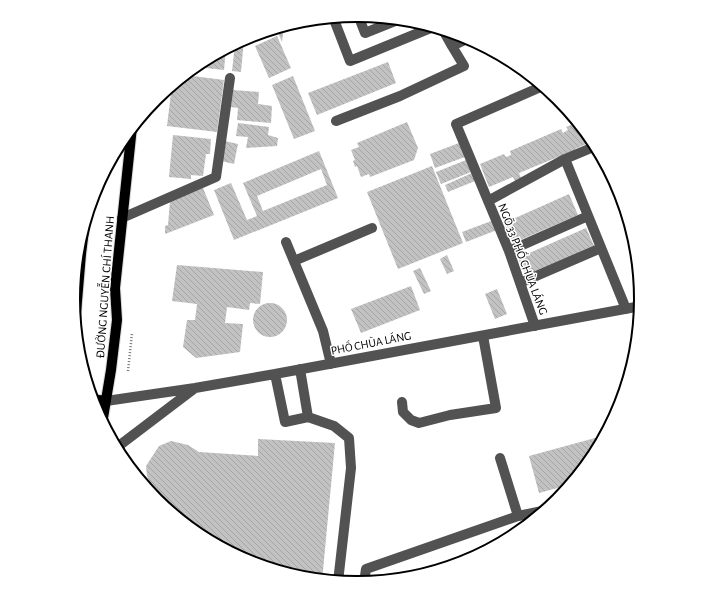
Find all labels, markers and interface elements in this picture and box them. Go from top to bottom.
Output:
street label: NGÕ 33 PHỐ CHÙA LÁNG [496,201,553,316]
street label: ĐƯỜNG NGUYỄN CHÍ THANH [91,215,116,359]
street label: PHỐ CHÙA LÁNG [329,326,412,357]

